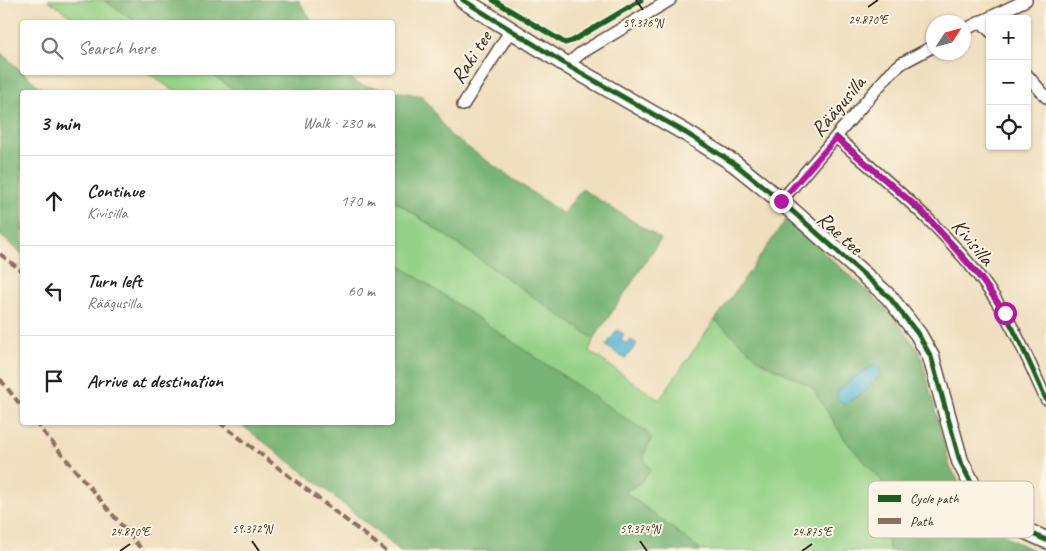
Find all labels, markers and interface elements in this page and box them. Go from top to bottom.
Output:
text: 24.870°E [848,12,889,28]
text: 59.376°N [623,15,665,31]
north arrow [926,15,971,60]
map controls [986,15,1031,150]
button: + [986,15,1031,60]
search box [20,20,395,75]
street label: Raki tee [444,24,499,88]
icon: search [38,34,66,62]
text: Search here [78,36,155,60]
button: − [986,60,1031,105]
street label: Räägusilla [805,68,873,142]
button: locate [986,105,1031,150]
text: 3 min [40,110,80,136]
text: Walk · 230 m [303,113,375,133]
text: Continue [87,179,144,203]
icon: ahead [40,187,68,215]
route end [770,190,793,213]
text: 170 m [341,191,375,211]
text: Kivisilla [87,203,127,223]
street label: Rae tee [812,206,870,262]
street label: Kivisilla [946,213,1001,272]
text: Turn left [87,269,142,293]
icon: left [40,277,68,305]
text: 60 m [348,281,375,301]
text: Räägusilla [87,293,142,313]
route start [994,302,1017,325]
icon: arrive [40,367,68,395]
text: Arrive at destination [87,369,223,393]
legend [868,481,1034,538]
text: Cycle path [910,490,959,507]
text: Path [910,513,934,530]
text: 59.372°N [232,521,274,537]
text: 59.374°N [620,521,662,537]
text: 24.870°E [110,524,151,540]
text: 24.875°E [792,524,833,540]

